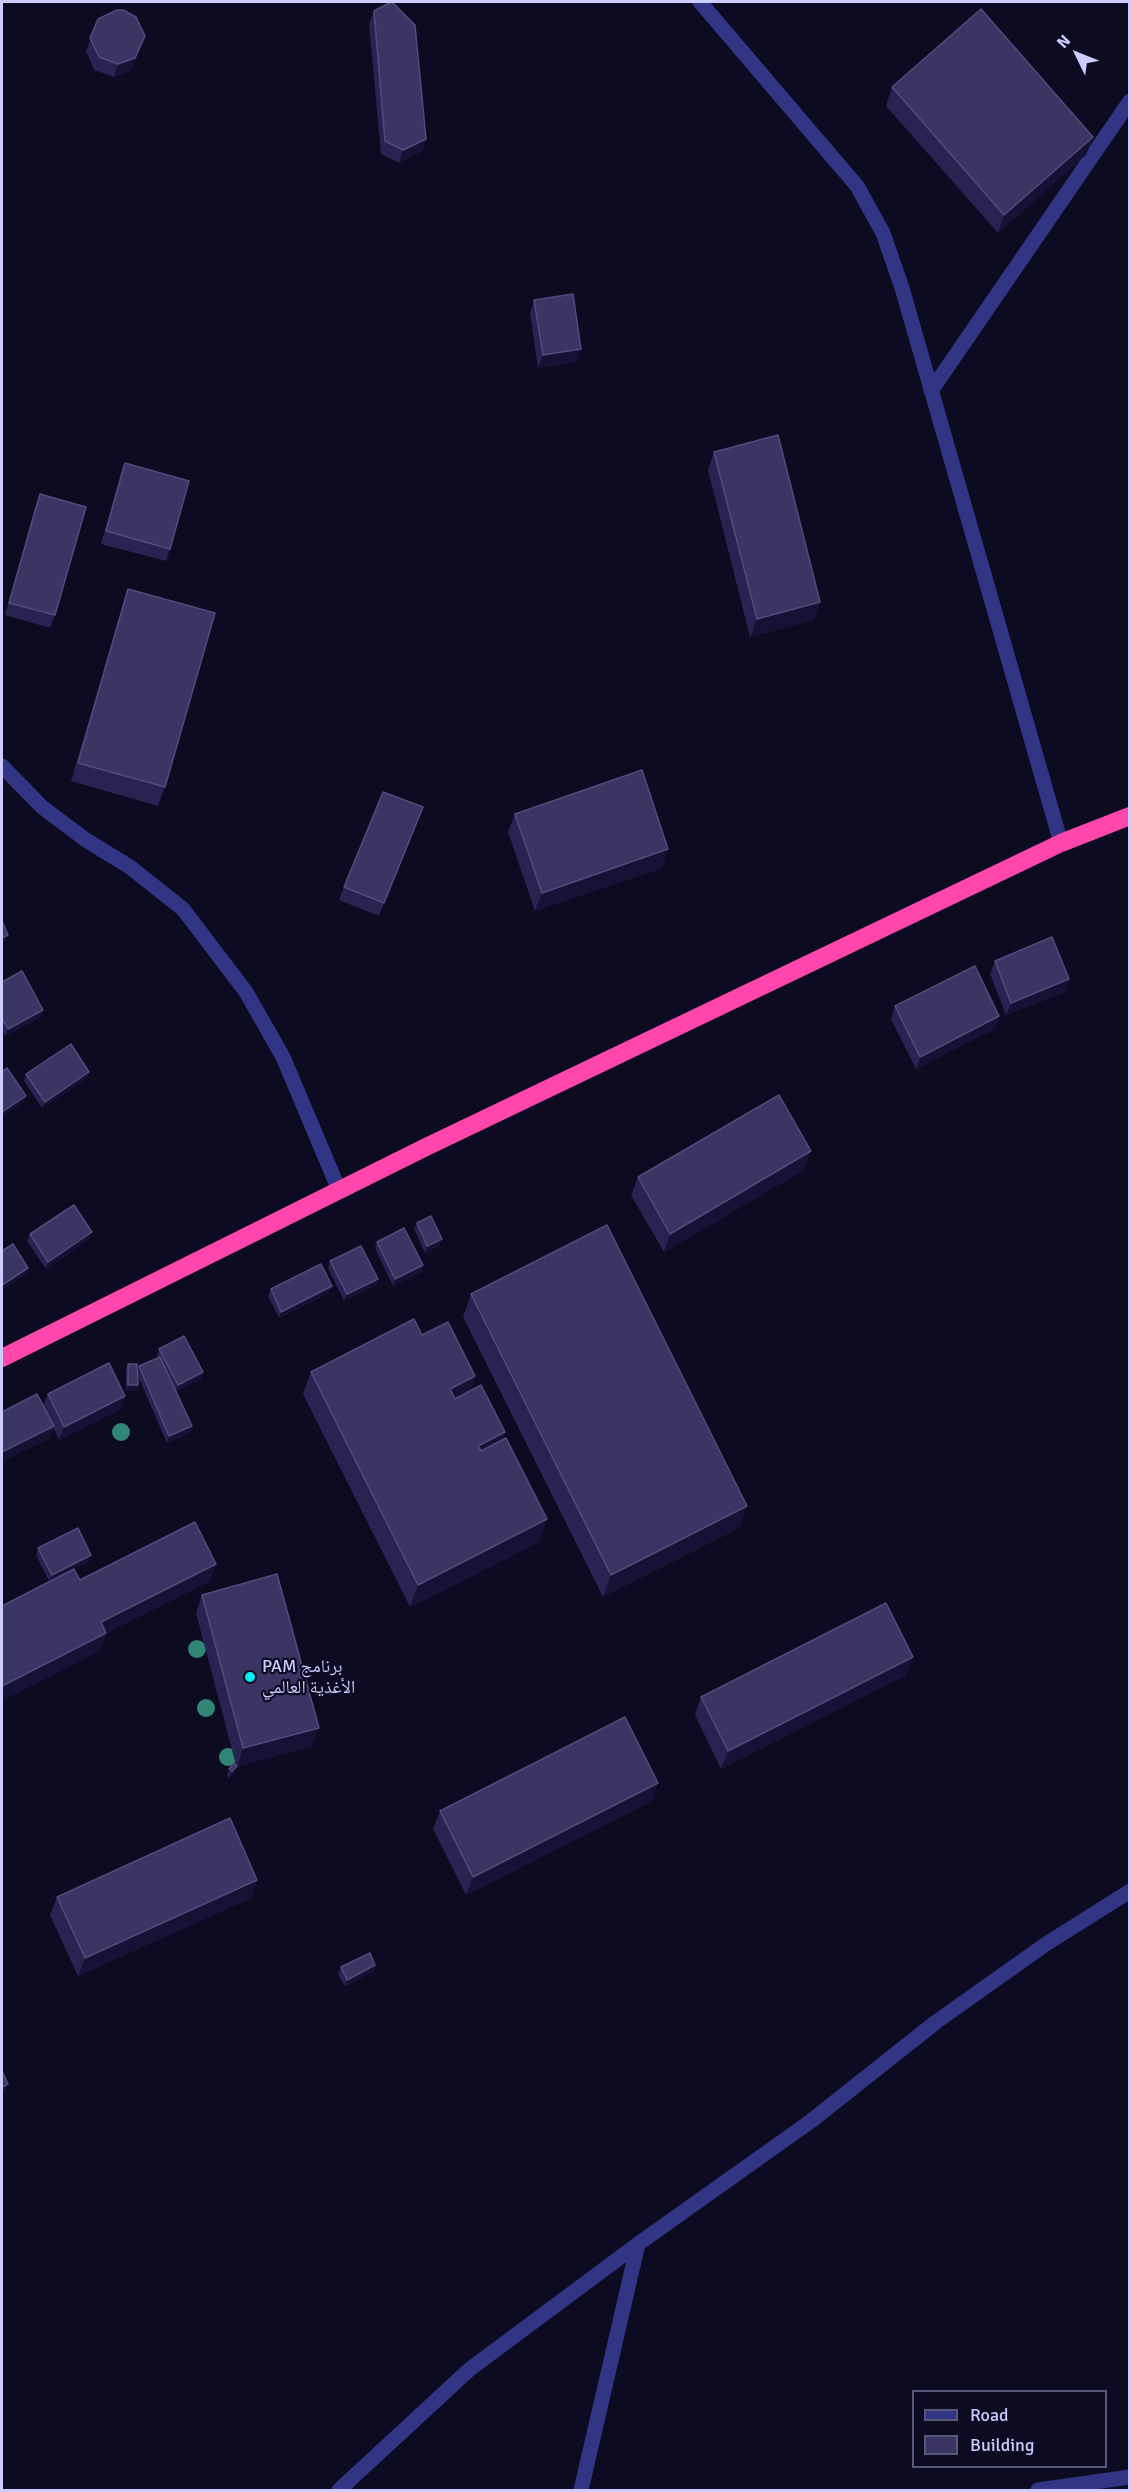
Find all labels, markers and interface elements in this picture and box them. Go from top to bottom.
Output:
north arrow [1047,24,1107,84]
text: N [1053,31,1075,53]
place label: PAM برنامج الأغذية العالمي [262,1656,355,1698]
marker: PAM برنامج الأغذية العالمي [243,1670,257,1684]
legend [912,2390,1107,2468]
text: Road [970,2404,1009,2426]
text: Building [970,2434,1034,2456]

